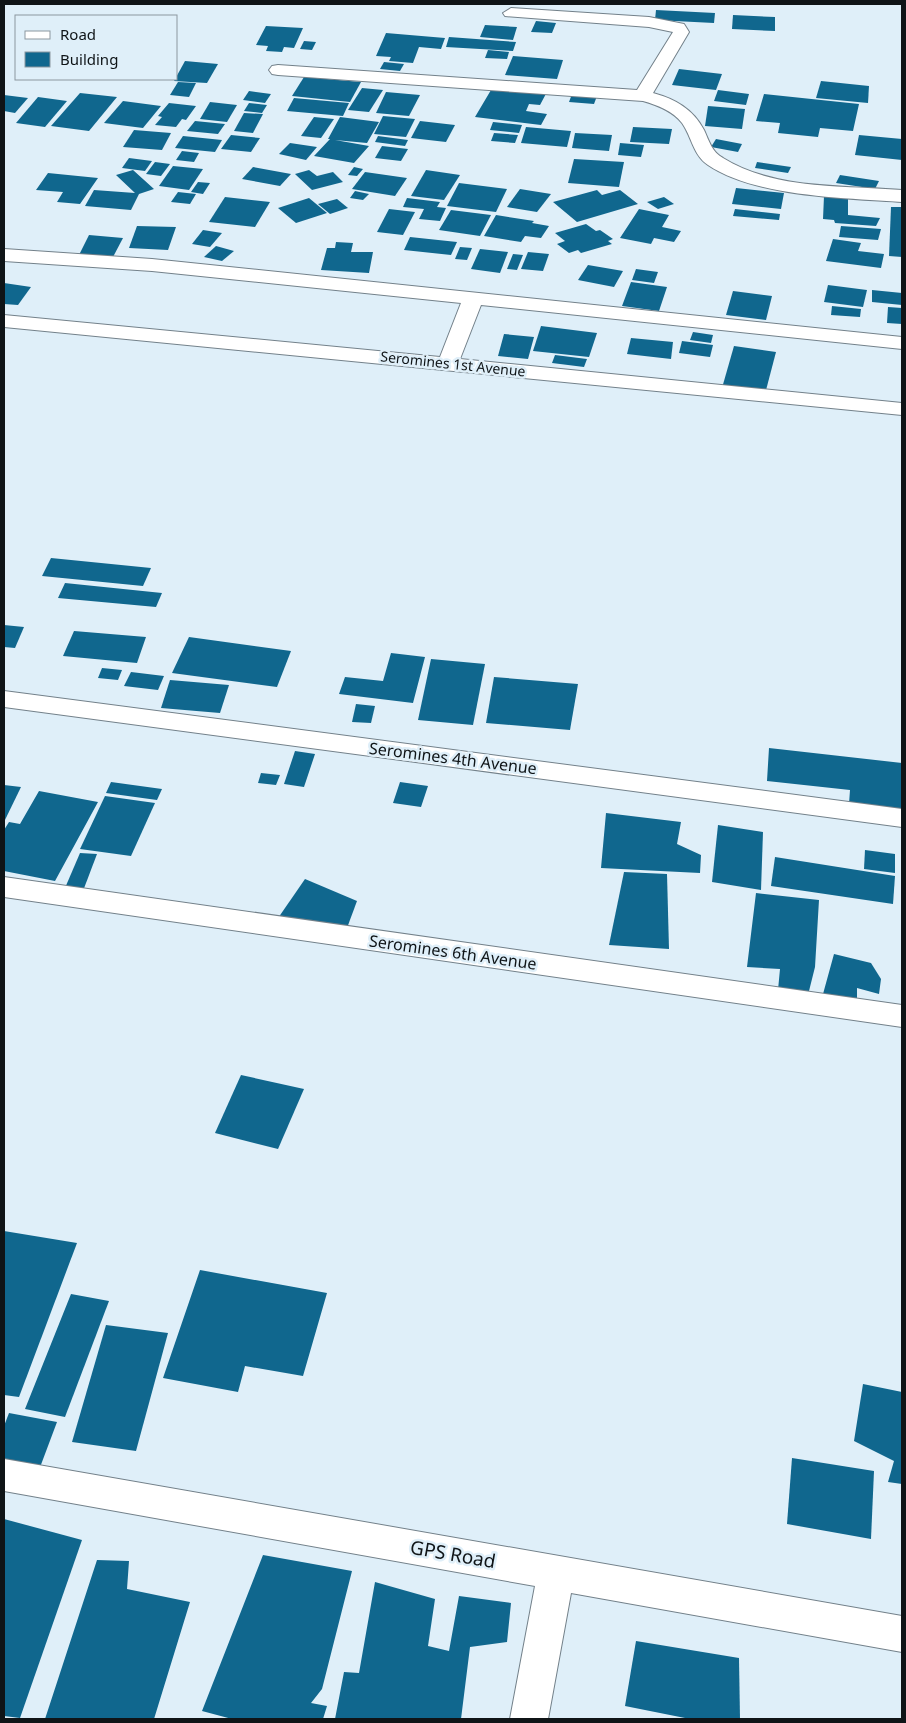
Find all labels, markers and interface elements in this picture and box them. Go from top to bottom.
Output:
legend [15,15,178,80]
text: Road [60,24,96,44]
text: Building [60,49,118,69]
street label: Seromines 1st Avenue [380,346,527,381]
street label: Seromines 4th Avenue [368,737,538,779]
street label: Seromines 6th Avenue [368,929,538,975]
street label: GPS Road [408,1534,498,1574]

